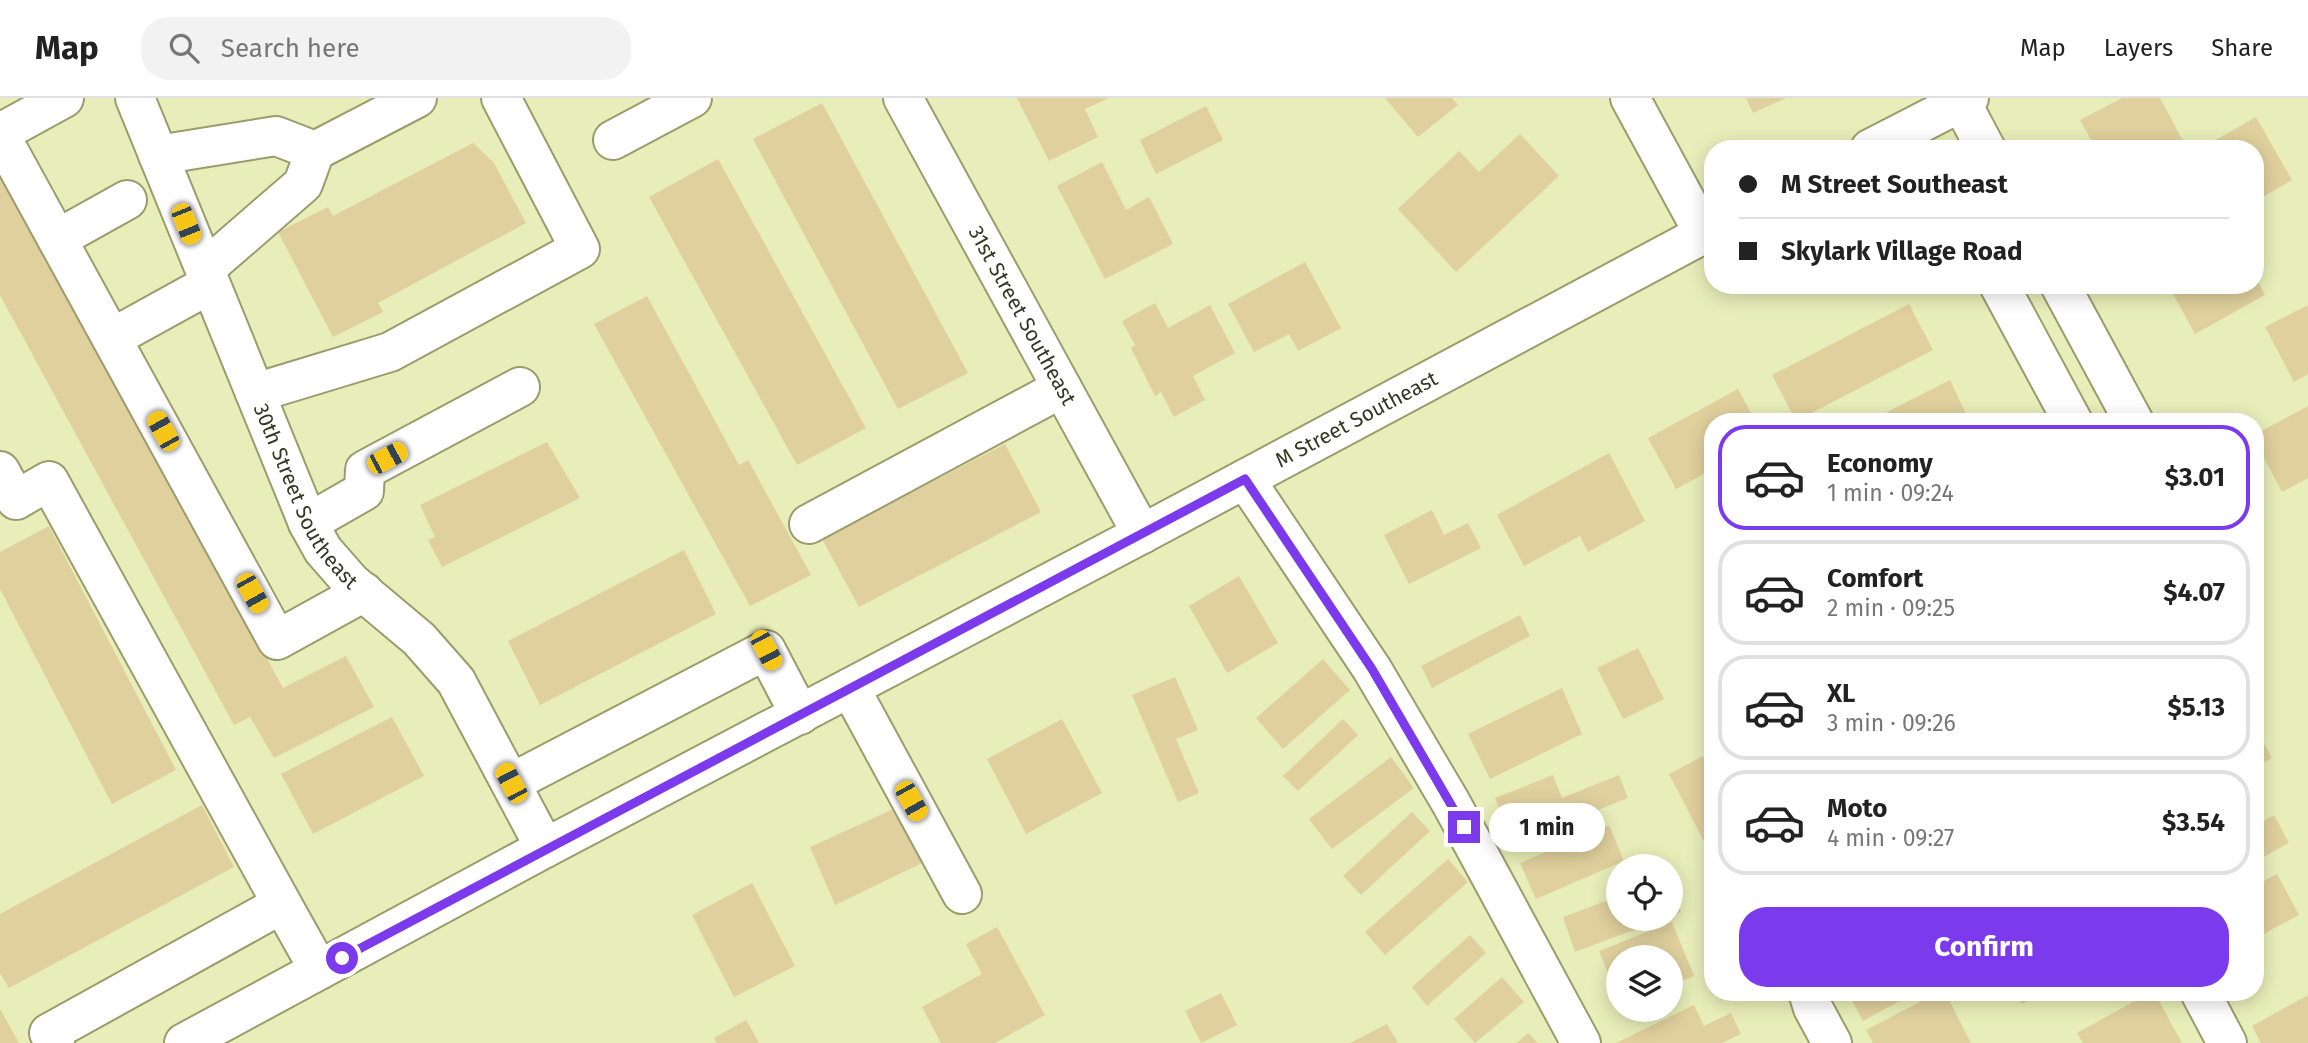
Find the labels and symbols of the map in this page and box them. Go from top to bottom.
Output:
car [169,201,204,247]
street label: 31st Street Southeast [963,221,1082,410]
street label: M Street Southeast [1271,365,1442,473]
street label: 30th Street Southeast [248,400,363,595]
car [144,408,183,454]
car [364,439,411,477]
car [233,570,272,616]
car [747,627,786,673]
car [492,760,531,806]
car [892,778,931,824]
callout: 1 min [1488,802,1604,852]
route end [1448,811,1480,843]
route start [326,942,358,974]

